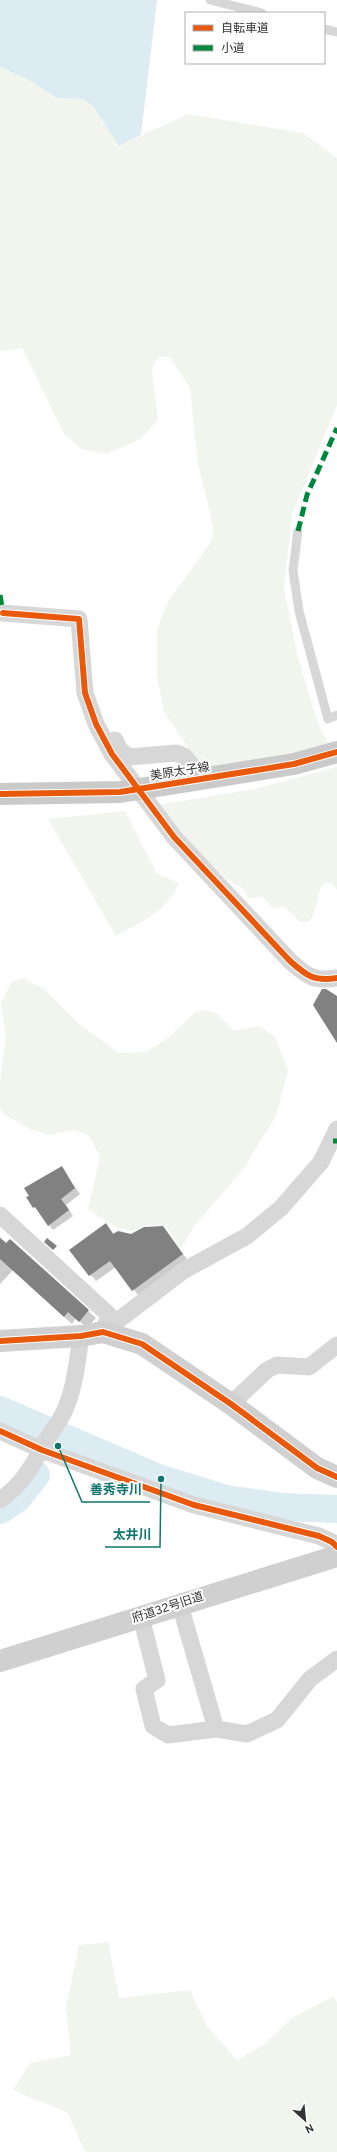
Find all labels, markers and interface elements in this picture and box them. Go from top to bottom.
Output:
legend [185,12,325,64]
text: 自転車道 [221,21,269,37]
text: 小道 [221,41,245,57]
street label: 美原太子線 [149,759,211,785]
callout: 善秀寺川 [82,1477,150,1502]
text: 善秀寺川 [90,1482,142,1499]
callout: 太井川 [105,1522,160,1547]
text: 太井川 [112,1527,152,1544]
street label: 府道32号旧道 [130,1589,206,1627]
north arrow [285,2100,325,2140]
text: N [302,2120,316,2136]

